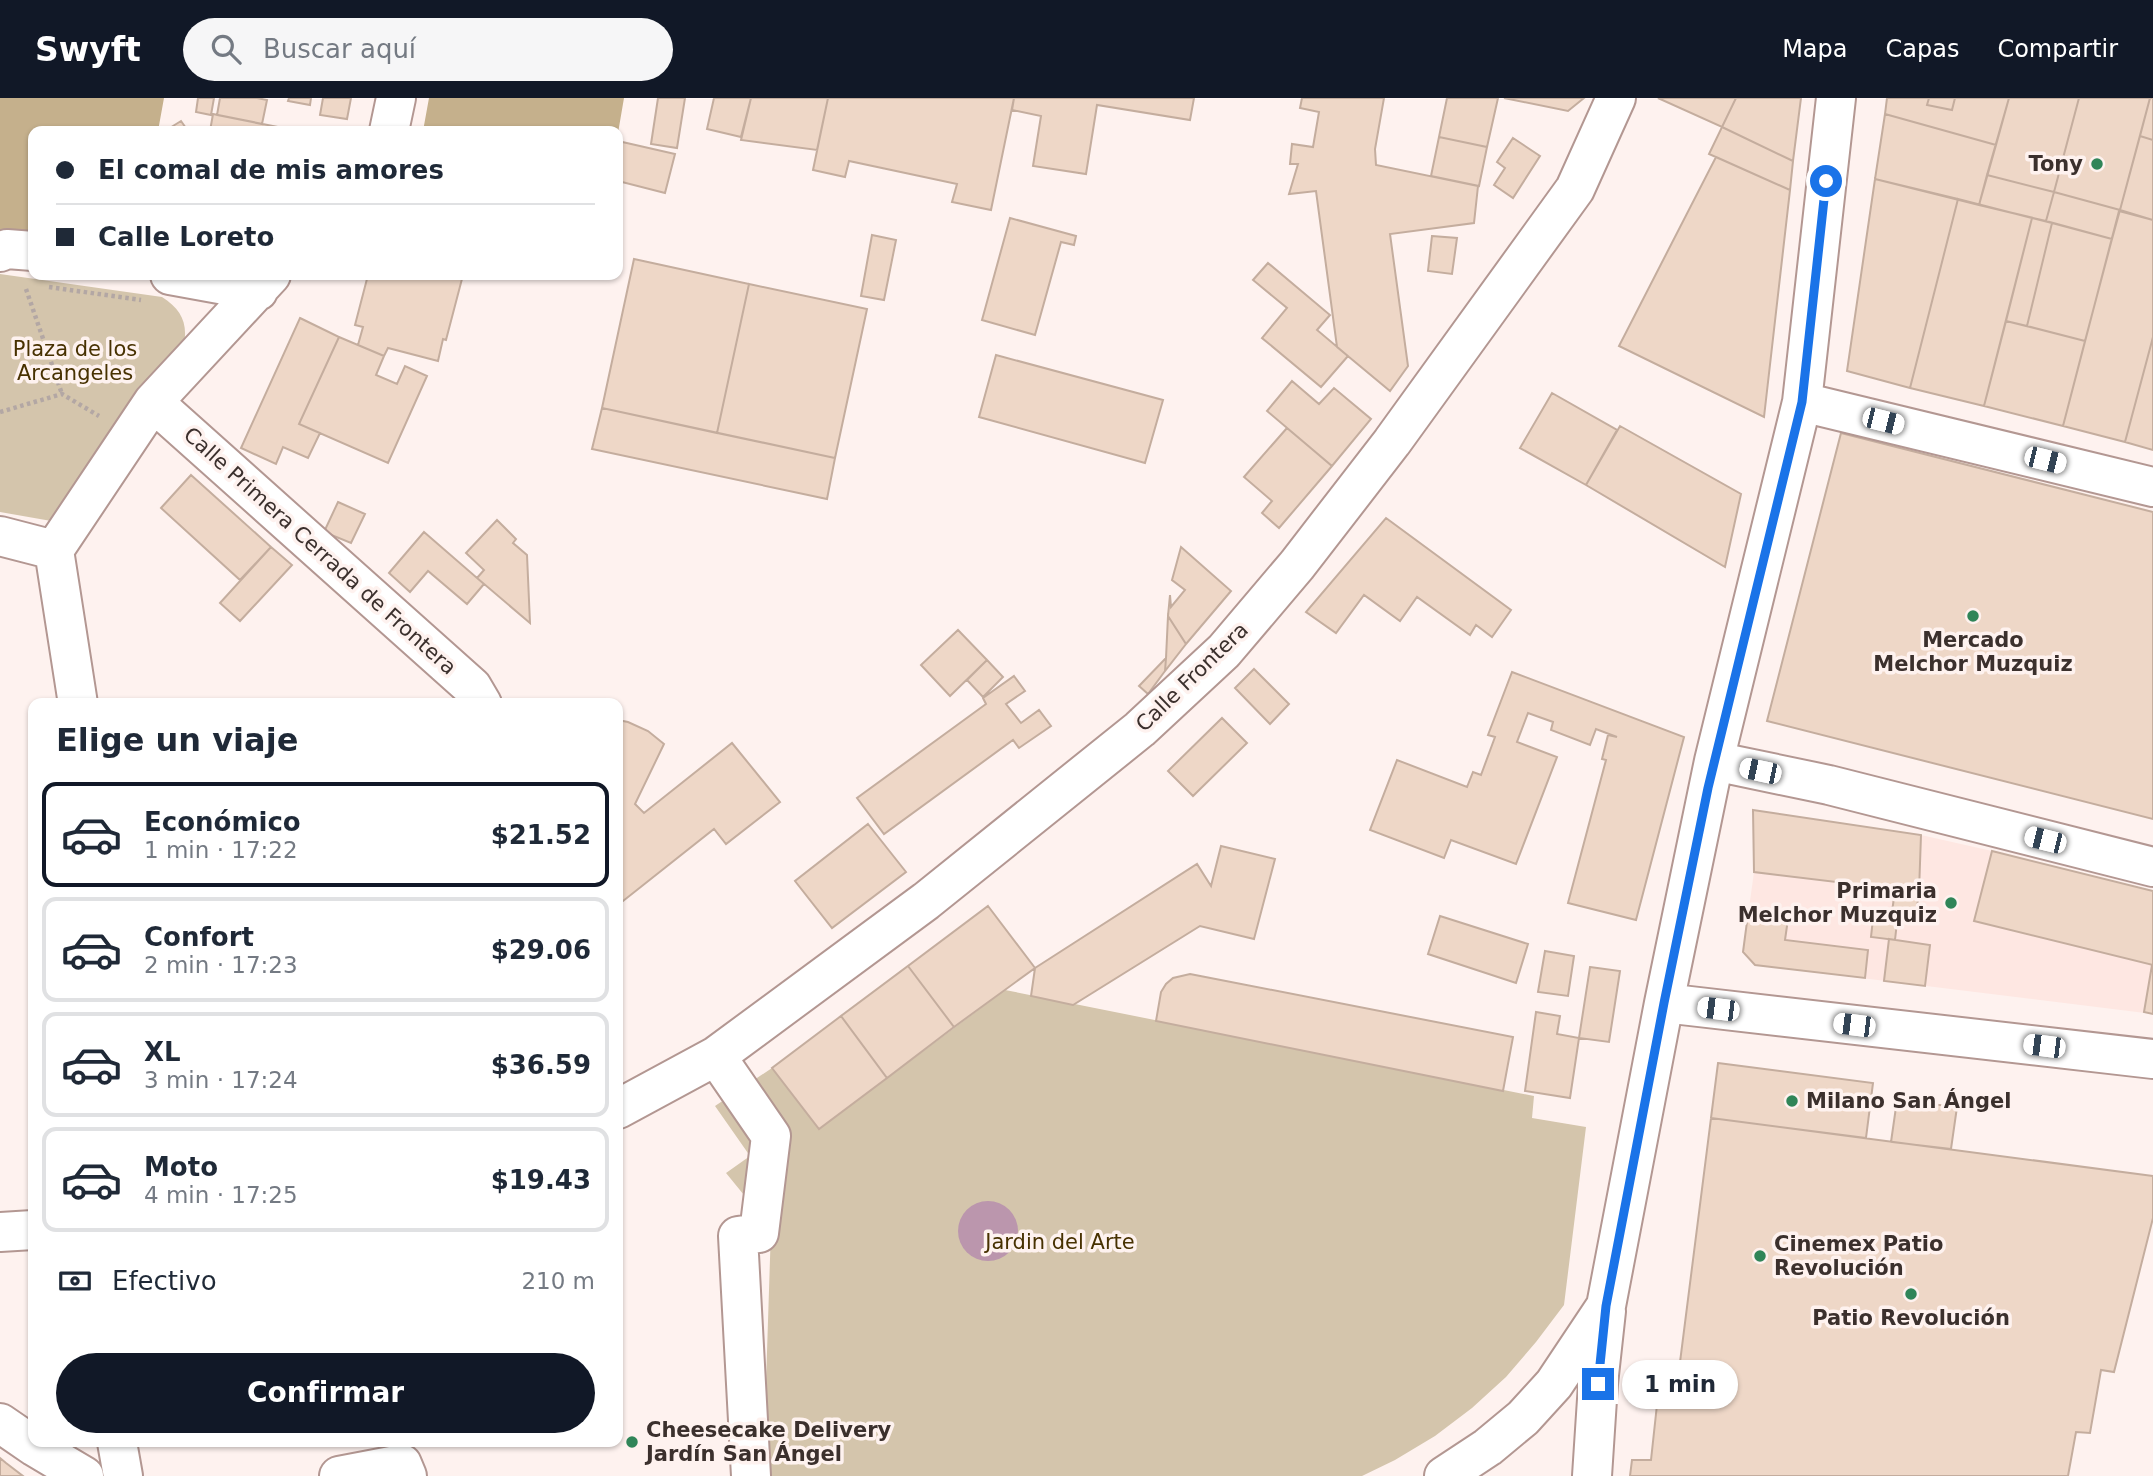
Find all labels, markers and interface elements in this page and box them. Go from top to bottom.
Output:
search box [183,18,673,81]
text: Swyft [35,30,141,69]
icon: search [207,30,245,68]
text: Buscar aquí [263,34,416,64]
text: Mapa [1782,35,1848,63]
text: Capas [1886,35,1959,63]
text: Compartir [1997,35,2118,63]
place label: Tony [2028,152,2083,176]
text: El comal de mis amores [98,155,444,185]
marker: Tony [2089,156,2105,172]
route start [1810,165,1842,197]
text: Calle Loreto [98,222,274,252]
park label: Plaza de los Arcangeles [13,337,137,385]
car [1861,406,1906,436]
street label: Calle Primera Cerrada de Frontera [179,422,461,680]
car [2023,445,2068,475]
marker: Mercado Melchor Muzquiz [1965,608,1981,624]
street label: Calle Frontera [1131,618,1253,736]
place label: Mercado Melchor Muzquiz [1873,628,2073,676]
text: Elige un viaje [56,721,298,759]
car [1738,756,1783,786]
icon: car [60,803,123,866]
text: Económico [144,807,301,837]
text: $21.52 [491,820,591,850]
car [2023,825,2068,855]
text: 1 min · 17:22 [144,837,298,863]
place label: Primaria Melchor Muzquiz [1738,879,1937,927]
marker: Primaria Melchor Muzquiz [1943,895,1959,911]
icon: car [60,918,123,981]
text: Confort [144,922,254,952]
text: $29.06 [491,935,591,965]
text: 2 min · 17:23 [144,952,298,978]
car [1696,996,1741,1022]
car [1832,1012,1877,1038]
icon: car [60,1033,123,1096]
car [2022,1033,2067,1059]
text: XL [144,1037,181,1067]
text: $36.59 [491,1050,591,1080]
text: 3 min · 17:24 [144,1067,298,1093]
place label: Milano San Ángel [1806,1088,2011,1113]
marker: Milano San Ángel [1784,1093,1800,1109]
icon: car [60,1148,123,1211]
text: Moto [144,1152,218,1182]
text: $19.43 [491,1165,591,1195]
text: 4 min · 17:25 [144,1182,298,1208]
park label: Jardin del Arte [983,1230,1135,1254]
place label: Cinemex Patio Revolución [1774,1232,1943,1280]
marker: Cinemex Patio Revolución [1752,1248,1768,1264]
icon: cash [56,1262,94,1300]
text: Efectivo [112,1266,217,1296]
text: 210 m [521,1268,595,1294]
marker: Patio Revolución [1903,1286,1919,1302]
place label: Patio Revolución [1812,1306,2010,1330]
button: Confirmar [56,1353,595,1433]
callout: 1 min [1622,1360,1738,1408]
route end [1582,1368,1614,1400]
text: 1 min [1644,1371,1716,1397]
place label: Cheesecake Delivery Jardín San Ángel [644,1418,892,1466]
marker: Cheesecake Delivery Jardín San Ángel [624,1434,640,1450]

